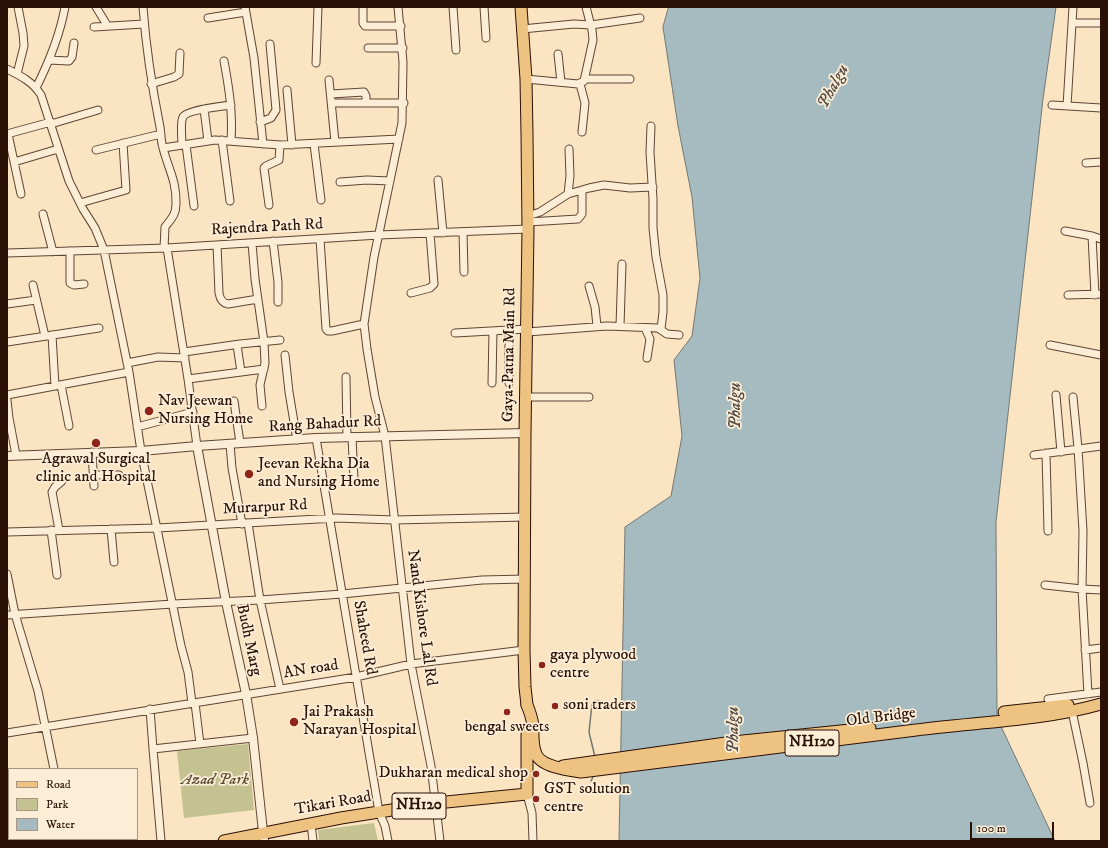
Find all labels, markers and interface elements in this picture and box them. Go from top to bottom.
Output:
water label: Phalgu [814,61,854,113]
street label: Rajendra Path Rd [211,215,323,241]
street label: Gaya-Patna Main Rd [499,288,521,422]
water label: Phalgu [726,382,746,430]
place label: Nav Jeewan Nursing Home [158,392,253,430]
marker: Nav Jeewan Nursing Home [143,405,155,417]
street label: Rang Bahadur Rd [268,412,382,438]
marker: Agrawal Surgical clinic and Hospital [90,437,102,449]
place label: Agrawal Surgical clinic and Hospital [36,450,156,488]
place label: Jeevan Rekha Dia and Nursing Home [258,455,380,493]
marker: Jeevan Rekha Dia and Nursing Home [243,468,255,480]
street label: Murarpur Rd [222,496,308,520]
street label: Nand Kishore Lal Rd [402,549,440,687]
street label: Shaheed Rd [348,599,380,677]
street label: Budh Marg [231,602,265,678]
place label: gaya plywood centre [550,646,636,684]
street label: AN road [282,656,340,684]
marker: gaya plywood centre [537,660,547,670]
place label: soni traders [563,696,636,716]
marker: soni traders [550,701,560,711]
place label: Jai Prakash Narayan Hospital [303,703,417,741]
street label: Old Bridge [845,704,917,732]
water label: Phalgu [724,706,744,754]
marker: bengal sweets [502,707,512,717]
marker: Jai Prakash Narayan Hospital [288,716,300,728]
place label: bengal sweets [465,718,549,738]
road number: NH120 [785,730,839,756]
place label: Dukharan medical shop [379,764,528,784]
legend [8,768,138,840]
marker: Dukharan medical shop [531,769,541,779]
park label: Azad Park [181,771,249,791]
text: Road [46,777,71,792]
place label: GST solution centre [544,780,630,818]
street label: Tikari Road [293,788,373,820]
road number: NH120 [392,793,446,819]
marker: GST solution centre [531,794,541,804]
text: Park [46,797,68,812]
scale bar [972,814,1056,840]
text: Water [46,817,75,832]
text: 100 m [977,821,1006,836]

